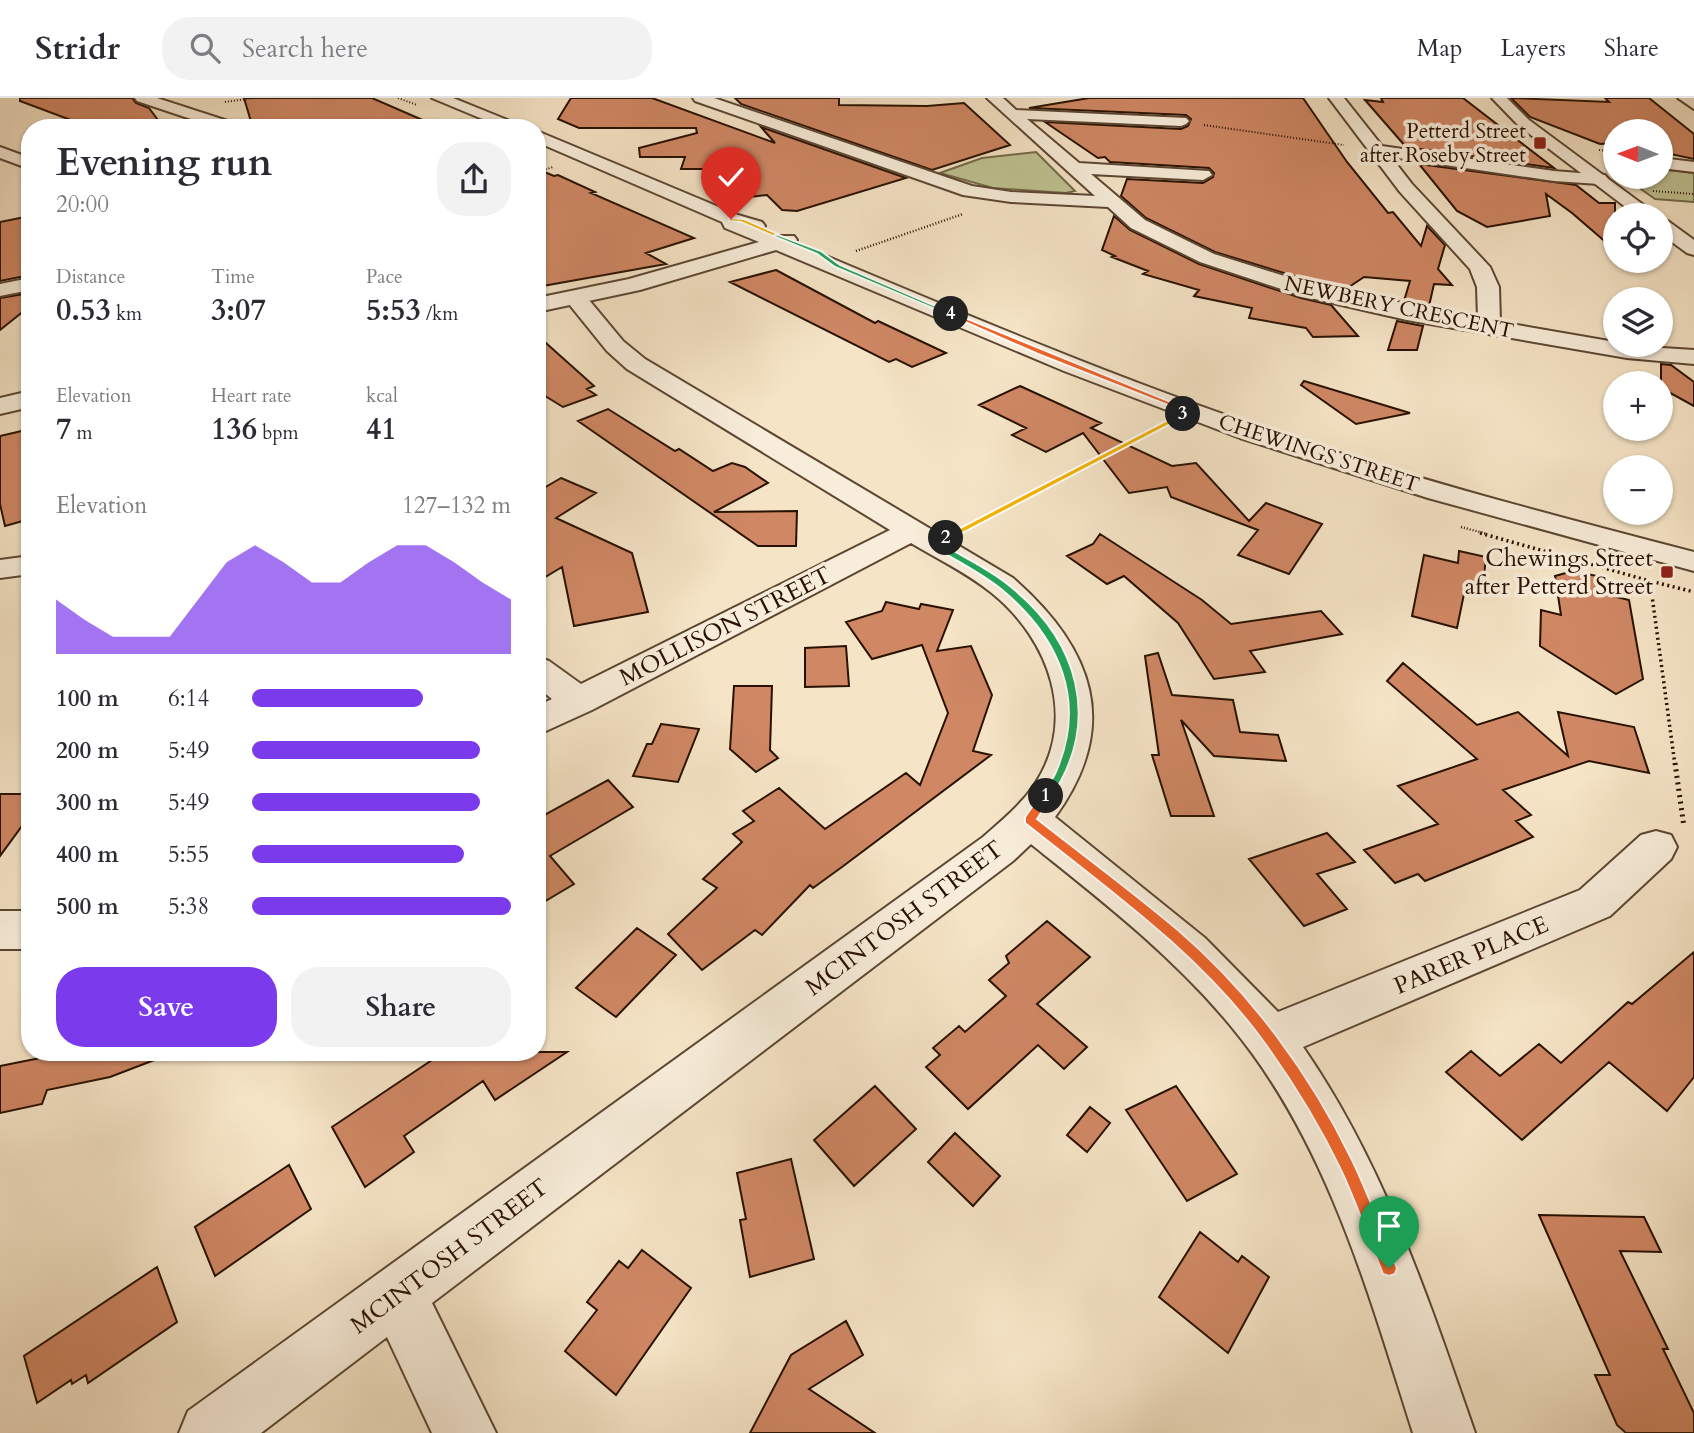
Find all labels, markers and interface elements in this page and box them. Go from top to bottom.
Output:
search box [162,17,652,80]
text: Stridr [35,26,120,71]
icon: search [186,29,224,67]
text: Search here [242,31,368,66]
text: Map [1417,32,1463,65]
text: Layers [1501,32,1566,65]
text: Share [1604,32,1659,65]
place label: Petterd Street after Roseby Street [1360,117,1526,170]
north arrow [1603,119,1673,189]
map controls [1603,119,1673,525]
marker: Petterd Street after Roseby Street [1532,135,1548,151]
text: Evening run [56,137,272,189]
button: share [437,142,511,216]
pin [701,147,761,219]
icon: check [712,158,750,196]
text: 20:00 [56,189,109,220]
button: locate [1603,203,1673,273]
text: Distance [56,264,125,290]
text: Time [211,264,255,290]
text: Pace [366,264,403,290]
street label: NEWBERY CRESCENT [1282,269,1516,346]
button: layers [1603,287,1673,357]
text: 0.53 [56,290,111,331]
text: 3:07 [211,290,266,331]
text: 5:53 [366,290,421,331]
pin: 4 [934,296,968,332]
text: 4 [946,300,955,326]
text: km [111,301,142,327]
text: /km [421,301,458,327]
button: + [1603,371,1673,441]
text: Elevation [56,383,131,409]
text: Heart rate [211,383,292,409]
text: kcal [366,383,398,409]
pin: 3 [1166,396,1200,432]
text: 3 [1178,400,1187,426]
street label: CHEWINGS STREET [1215,407,1423,500]
text: 7 [56,409,71,450]
text: 136 [211,409,257,450]
text: 41 [366,409,397,450]
text: m [71,420,93,446]
text: bpm [257,420,299,446]
button: − [1603,455,1673,525]
text: Elevation [56,490,147,521]
text: 127–132 m [402,490,511,521]
pin: 2 [928,520,964,556]
text: 2 [941,524,950,550]
place label: Chewings Street after Petterd Street [1465,542,1653,603]
street label: MOLLISON STREET [614,559,837,694]
marker: Chewings Street after Petterd Street [1659,564,1675,580]
text: 100 m [56,683,119,714]
text: 6:14 [168,683,209,714]
text: 200 m [56,735,119,766]
text: 5:49 [168,735,209,766]
pin: 1 [1028,778,1064,814]
text: 1 [1041,782,1050,808]
text: 300 m [56,787,119,818]
text: 5:49 [168,787,209,818]
street label: MCINTOSH STREET [799,833,1010,1004]
text: 400 m [56,839,119,870]
text: 5:55 [168,839,209,870]
text: 500 m [56,891,119,922]
text: 5:38 [168,891,209,922]
street label: PARER PLACE [1389,908,1553,1003]
button: Save [56,967,277,1047]
button: Share [291,967,511,1047]
street label: MCINTOSH STREET [344,1171,555,1342]
pin [1359,1196,1419,1268]
icon: arrive [1370,1207,1408,1245]

